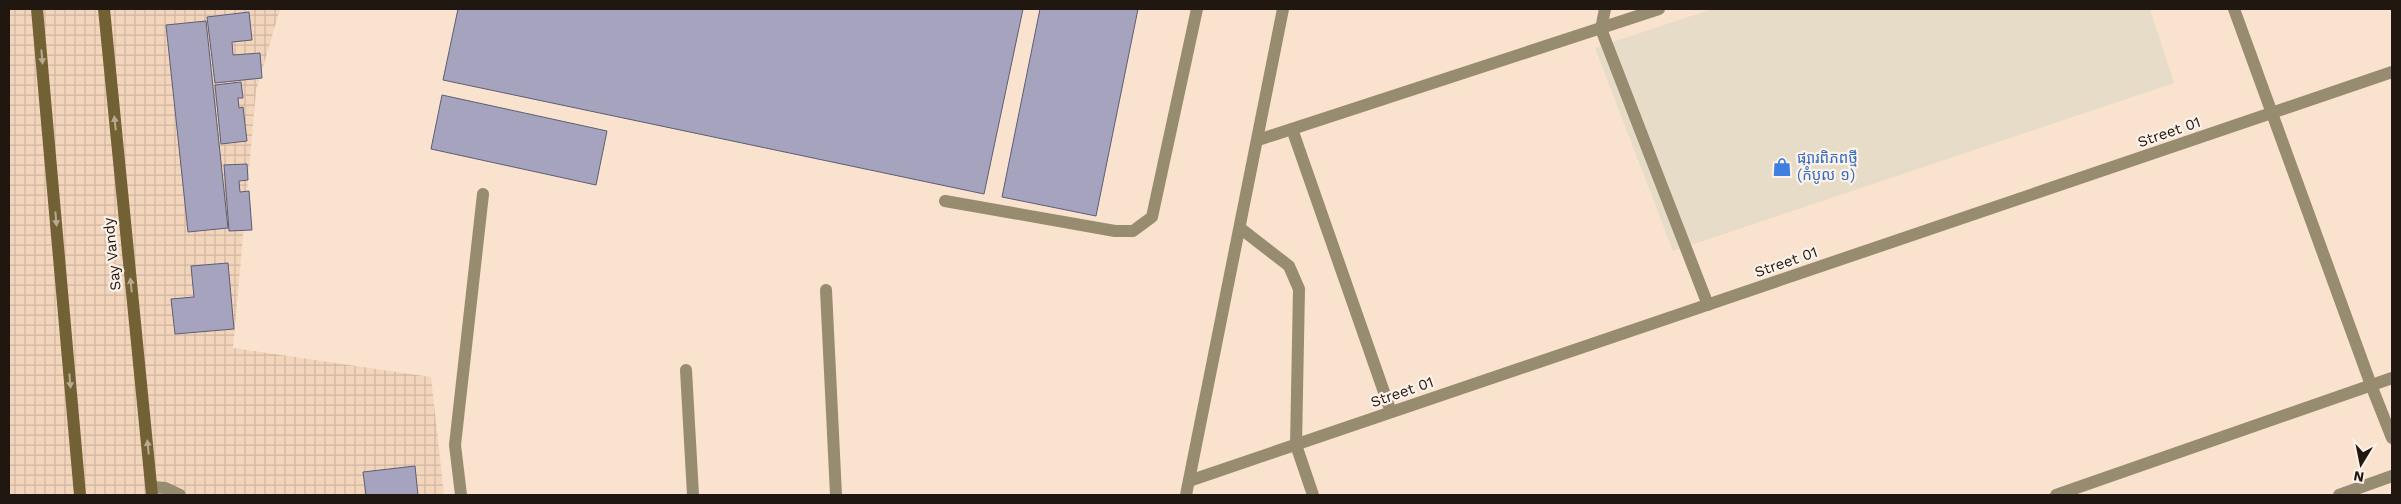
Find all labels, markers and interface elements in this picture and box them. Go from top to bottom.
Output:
one-way arrow [38,50,46,66]
street label: Street 01 [2135,113,2203,151]
one-way arrow [111,115,119,131]
place label: ផ្សារពិភពថ្មី (កំបូល ១) [1797,149,1858,184]
shop icon: ផ្សារពិភពថ្មី (កំបូល ១) [1771,156,1793,178]
one-way arrow [52,211,60,227]
street label: Say Vandy [99,216,125,291]
street label: Street 01 [1752,243,1820,281]
one-way arrow [127,277,135,293]
one-way arrow [66,373,74,389]
street label: Street 01 [1368,373,1436,411]
one-way arrow [144,438,152,454]
north arrow [2336,439,2386,489]
text: N [2352,468,2365,486]

